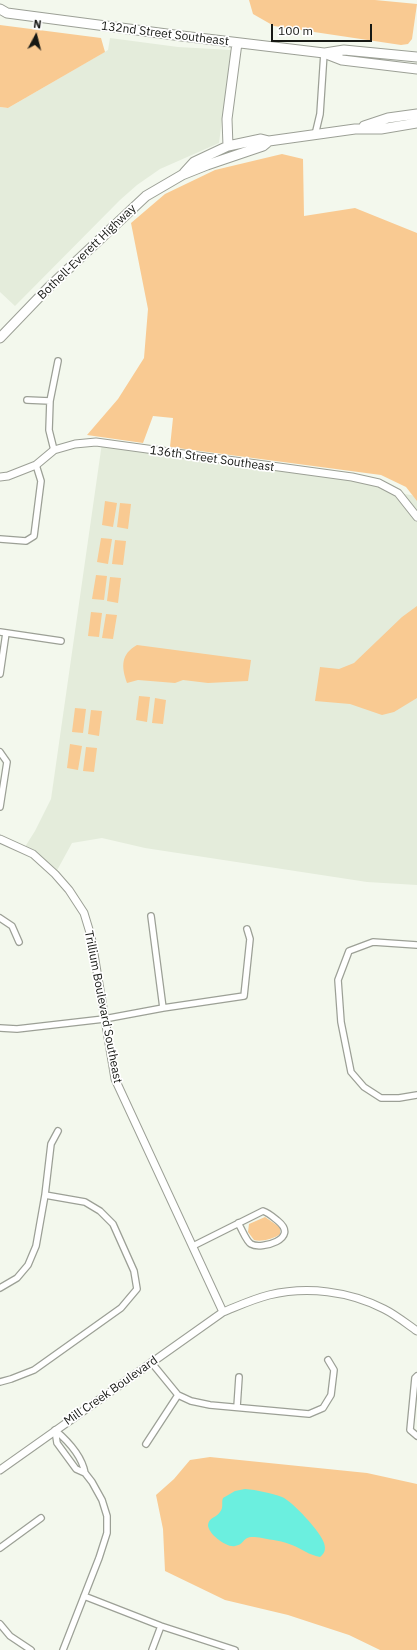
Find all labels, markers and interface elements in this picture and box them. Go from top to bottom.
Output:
north arrow [16,16,56,56]
scale bar [273,16,374,42]
text: N [33,17,42,32]
street label: 132nd Street Southeast [100,19,230,49]
text: 100 m [278,23,313,38]
street label: Bothell-Everett Highway [35,201,139,303]
street label: 136th Street Southeast [149,443,275,475]
street label: Trillium Boulevard Southeast [81,929,125,1085]
street label: Mill Creek Boulevard [61,1353,161,1429]

